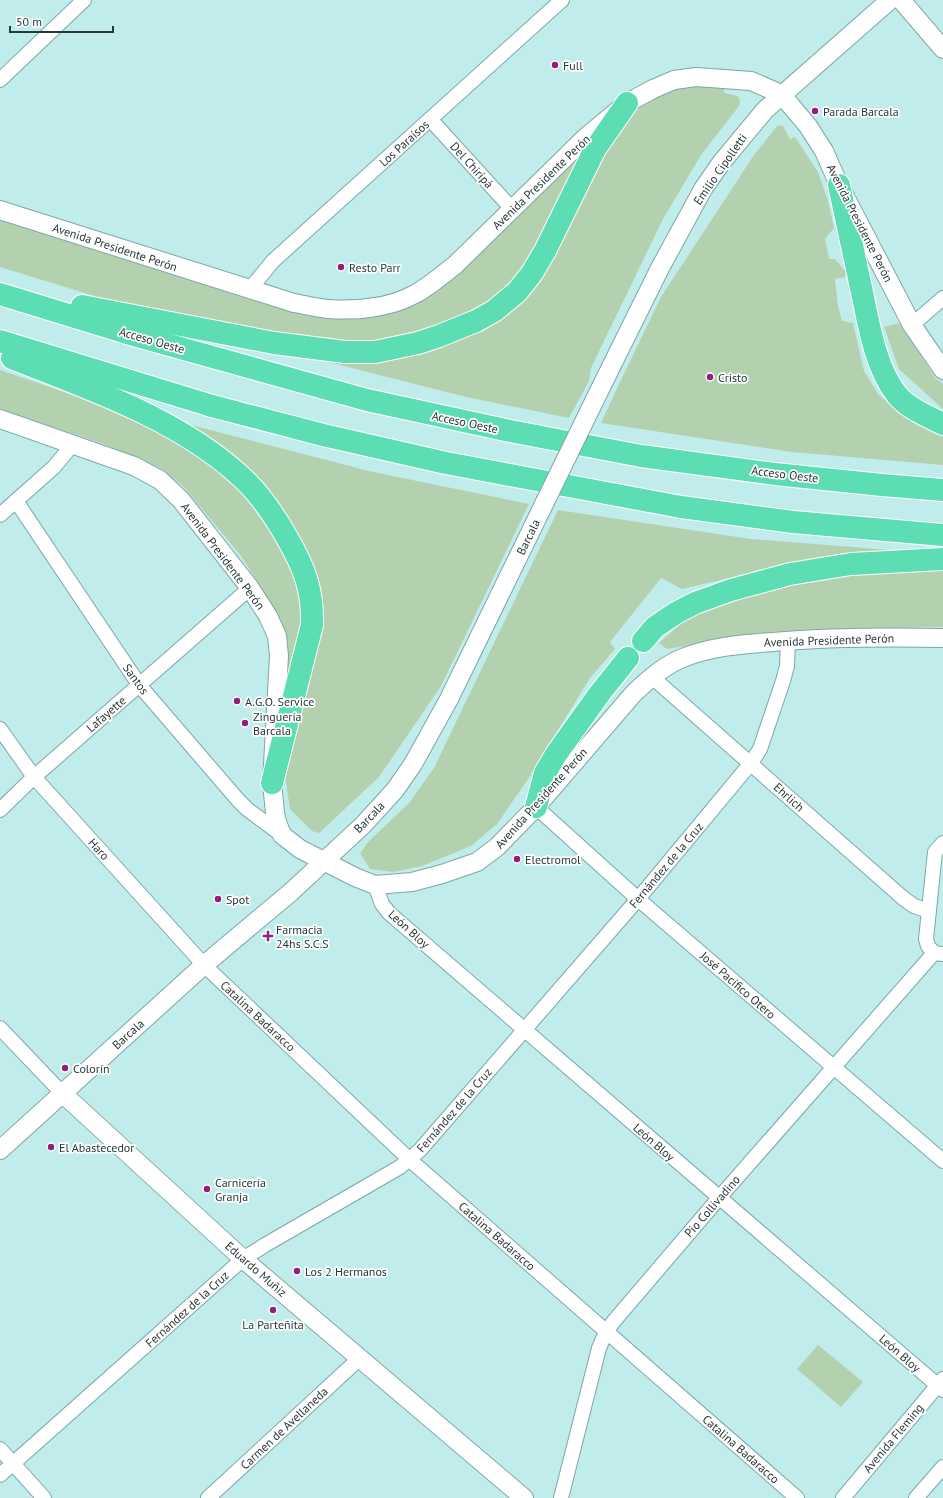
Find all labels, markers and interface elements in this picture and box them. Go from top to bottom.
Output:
scale bar [10,8,113,34]
text: 50 m [16,14,42,29]
place label: Full [563,58,583,73]
marker: Full [550,60,560,70]
place label: Parada Barcala [823,104,899,119]
marker: Parada Barcala [810,106,820,116]
street label: Los Paraísos [376,117,432,169]
street label: Avenida Presidente Perón [489,131,593,233]
street label: Emilio Cipolletti [690,131,750,207]
street label: Del Chiripá [447,139,497,191]
street label: Avenida Presidente Perón [824,162,896,284]
street label: Avenida Presidente Perón [51,220,179,274]
place label: Resto Parr [349,260,401,275]
marker: Resto Parr [336,262,346,272]
street label: Acceso Oeste [118,324,186,356]
place label: Cristo [718,370,747,385]
marker: Cristo [705,372,715,382]
street label: Acceso Oeste [431,408,499,436]
street label: Acceso Oeste [751,462,819,486]
street label: Avenida Presidente Perón [178,499,268,613]
street label: Barcala [513,517,543,557]
street label: Avenida Presidente Perón [764,630,894,650]
street label: Santos [120,661,152,697]
street label: Lafayette [83,693,129,735]
place label: A.G.O. Service [245,694,314,709]
marker: A.G.O. Service [232,696,242,706]
place label: Zinguería Barcala [253,709,302,738]
marker: Zinguería Barcala [240,718,250,728]
street label: Avenida Presidente Perón [492,745,590,851]
street label: Ehrlich [771,779,807,815]
street label: Barcala [350,798,388,836]
street label: Fernández de la Cruz [626,819,706,911]
street label: Haro [85,835,113,863]
place label: Electromol [525,852,581,867]
marker: Electromol [512,854,522,864]
place label: Spot [226,892,249,907]
marker: Spot [213,894,223,904]
street label: León Bloy [385,907,433,952]
place label: Farmacia 24hs S.C.S [276,922,329,951]
marker: Farmacia 24hs S.C.S [263,931,273,941]
street label: José Pacífico Otero [696,947,779,1022]
street label: Catalina Badaracco [217,977,299,1055]
street label: Barcala [109,1016,147,1052]
place label: Colorín [73,1061,110,1076]
marker: Colorín [60,1063,70,1073]
street label: Fernández de la Cruz [413,1065,495,1155]
street label: León Bloy [630,1120,678,1164]
place label: El Abastecedor [59,1140,134,1155]
marker: El Abastecedor [46,1142,56,1152]
street label: Pio Collivadino [681,1172,743,1240]
place label: Carnicería Granja [215,1175,266,1204]
marker: Carnicería Granja [202,1184,212,1194]
street label: Catalina Badaracco [455,1198,539,1274]
street label: Eduardo Muñiz [222,1238,290,1300]
place label: Los 2 Hermanos [305,1264,387,1279]
marker: Los 2 Hermanos [292,1266,302,1276]
street label: Fernández de la Cruz [142,1268,232,1350]
marker: La Parteñita [268,1305,278,1315]
place label: La Parteñita [242,1317,304,1332]
street label: León Bloy [876,1331,924,1375]
street label: Carmen de Avellaneda [237,1384,331,1472]
street label: Avenida Fleming [860,1400,926,1476]
street label: Catalina Badaracco [699,1411,783,1487]

